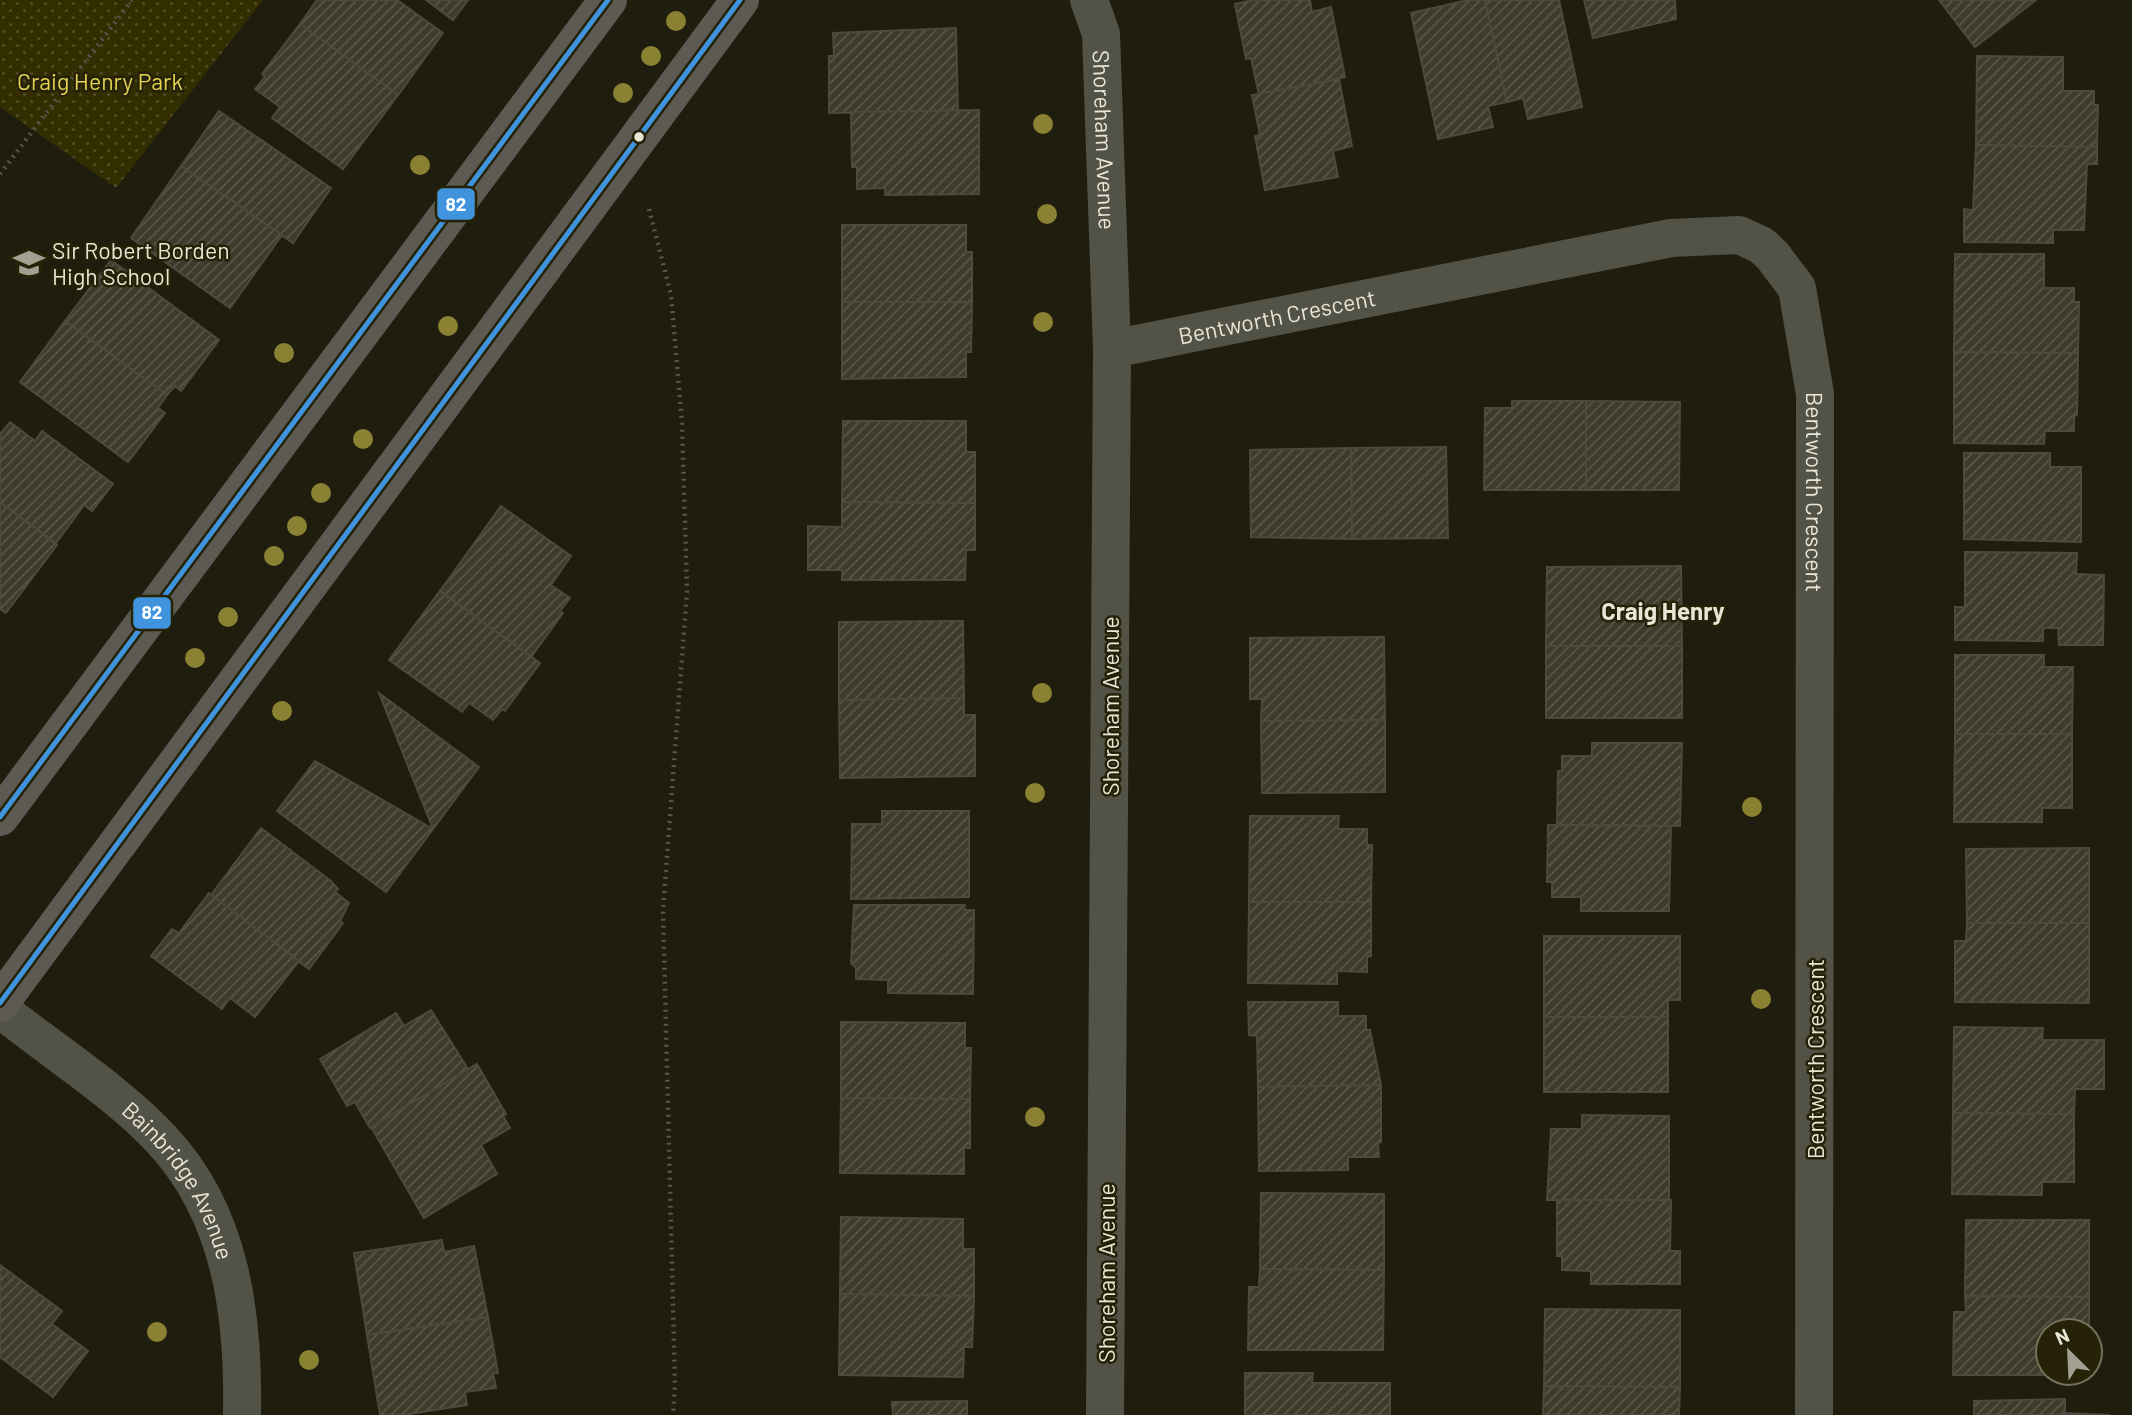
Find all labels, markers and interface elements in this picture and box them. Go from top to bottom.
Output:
street label: Shoreham Avenue [1088,50,1122,230]
park label: Craig Henry Park [17,67,183,95]
unlabelled marker [632,130,646,144]
line badge: 82 [436,187,476,221]
text: 82 [446,192,466,215]
place label: Sir Robert Borden High School [52,236,230,290]
school or university icon: Sir Robert Borden High School [12,246,46,280]
street label: Bentworth Crescent [1176,283,1378,350]
street label: Bentworth Crescent [1801,392,1829,592]
line badge: 82 [132,596,172,630]
district label: Craig Henry [1601,596,1725,625]
text: 82 [142,600,162,623]
street label: Shoreham Avenue [1096,616,1124,796]
street label: Bentworth Crescent [1801,959,1829,1159]
street label: Bainbridge Avenue [117,1095,240,1263]
street label: Shoreham Avenue [1092,1183,1120,1363]
north arrow [2034,1317,2104,1387]
text: N [2051,1323,2072,1349]

